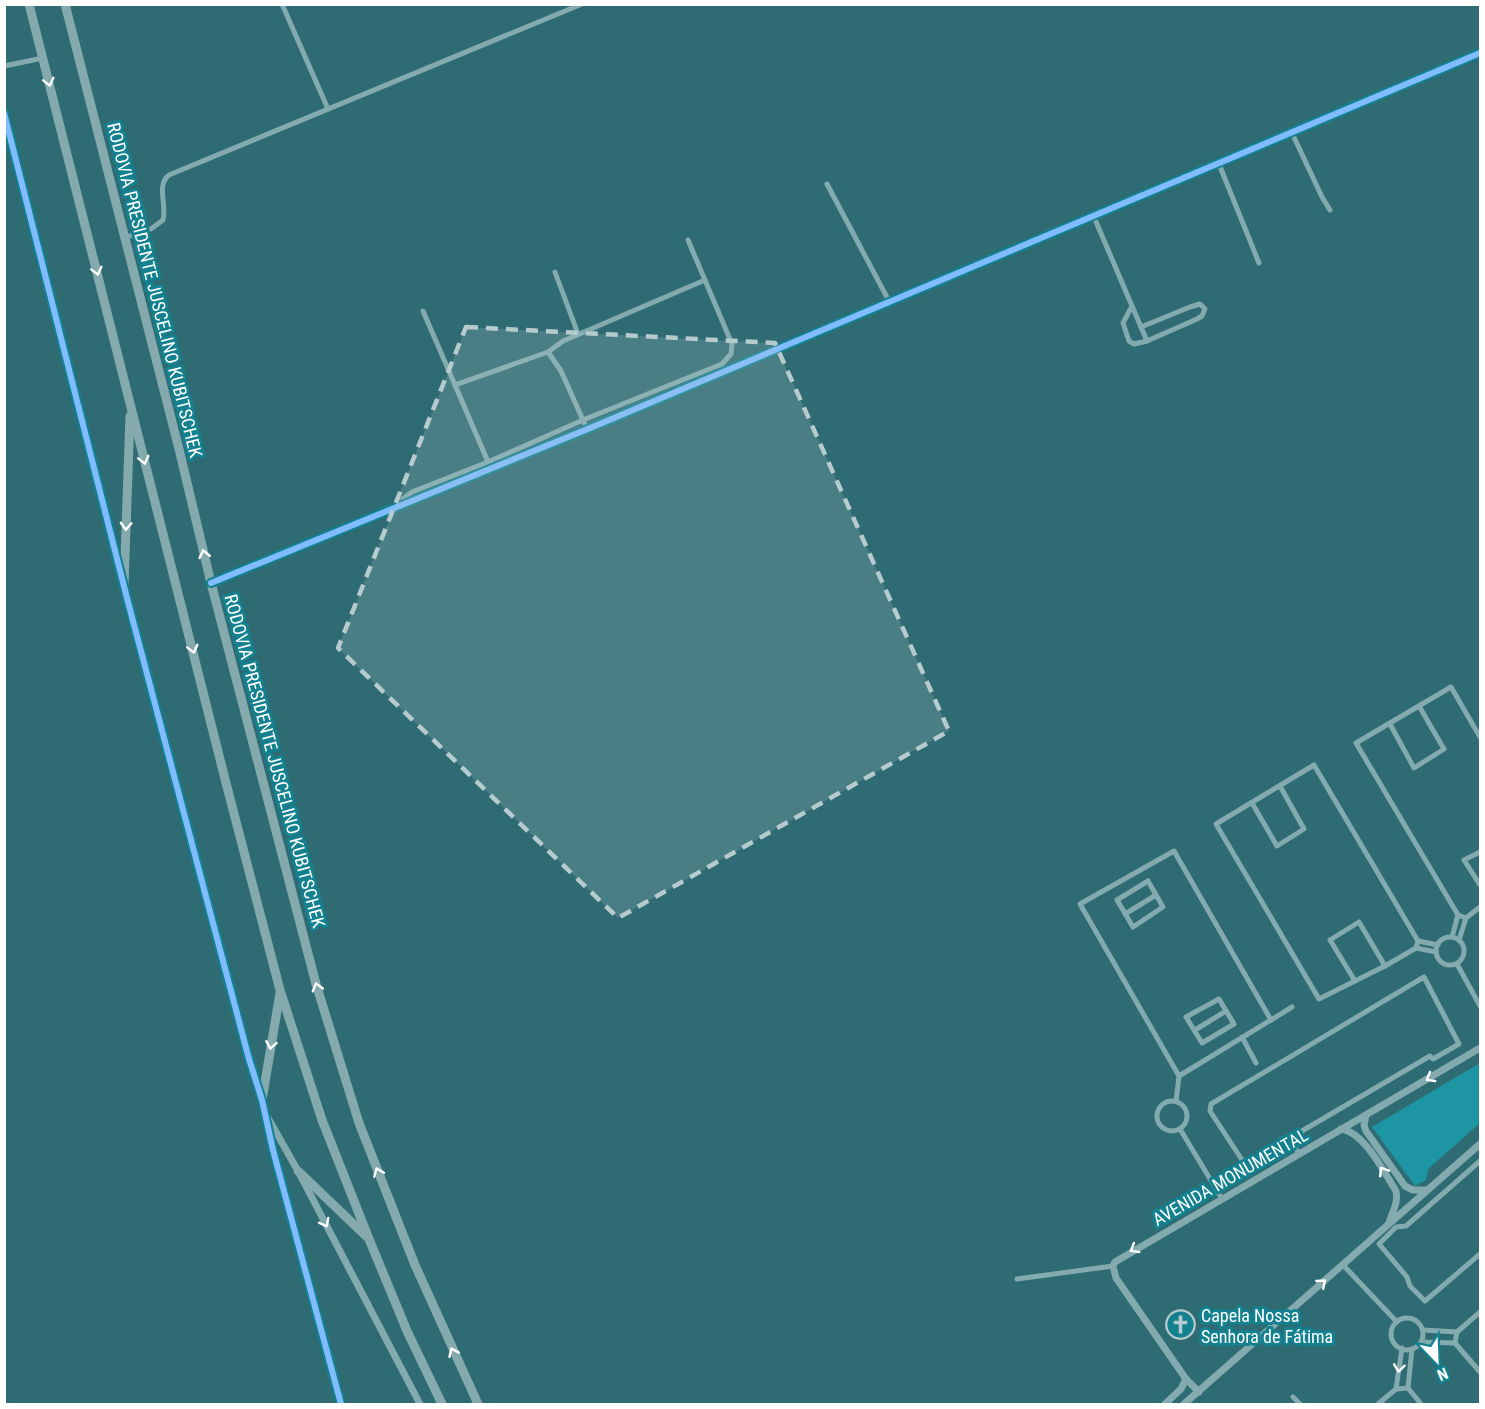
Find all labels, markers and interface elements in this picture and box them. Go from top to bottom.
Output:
one-way arrow [42,76,54,86]
street label: RODOVIA PRESIDENTE JUSCELINO KUBITSCHEK [103,120,207,460]
one-way arrow [89,265,102,275]
one-way arrow [137,455,150,465]
one-way arrow [120,521,132,530]
one-way arrow [199,549,212,559]
street label: RODOVIA PRESIDENTE JUSCELINO KUBITSCHEK [220,592,330,930]
one-way arrow [185,643,198,653]
one-way arrow [312,982,324,993]
one-way arrow [265,1040,278,1050]
one-way arrow [1426,1070,1436,1082]
street label: AVENIDA MONUMENTAL [1149,1124,1312,1230]
one-way arrow [373,1167,385,1178]
one-way arrow [1379,1167,1390,1178]
one-way arrow [318,1217,330,1228]
one-way arrow [1130,1242,1140,1254]
one-way arrow [1315,1279,1325,1290]
place label: Capela Nossa Senhora de Fátima [1201,1305,1333,1347]
church icon: Capela Nossa Senhora de Fátima [1164,1309,1196,1341]
north arrow [1407,1331,1467,1391]
one-way arrow [449,1347,461,1358]
one-way arrow [1393,1364,1406,1373]
text: N [1434,1364,1451,1385]

